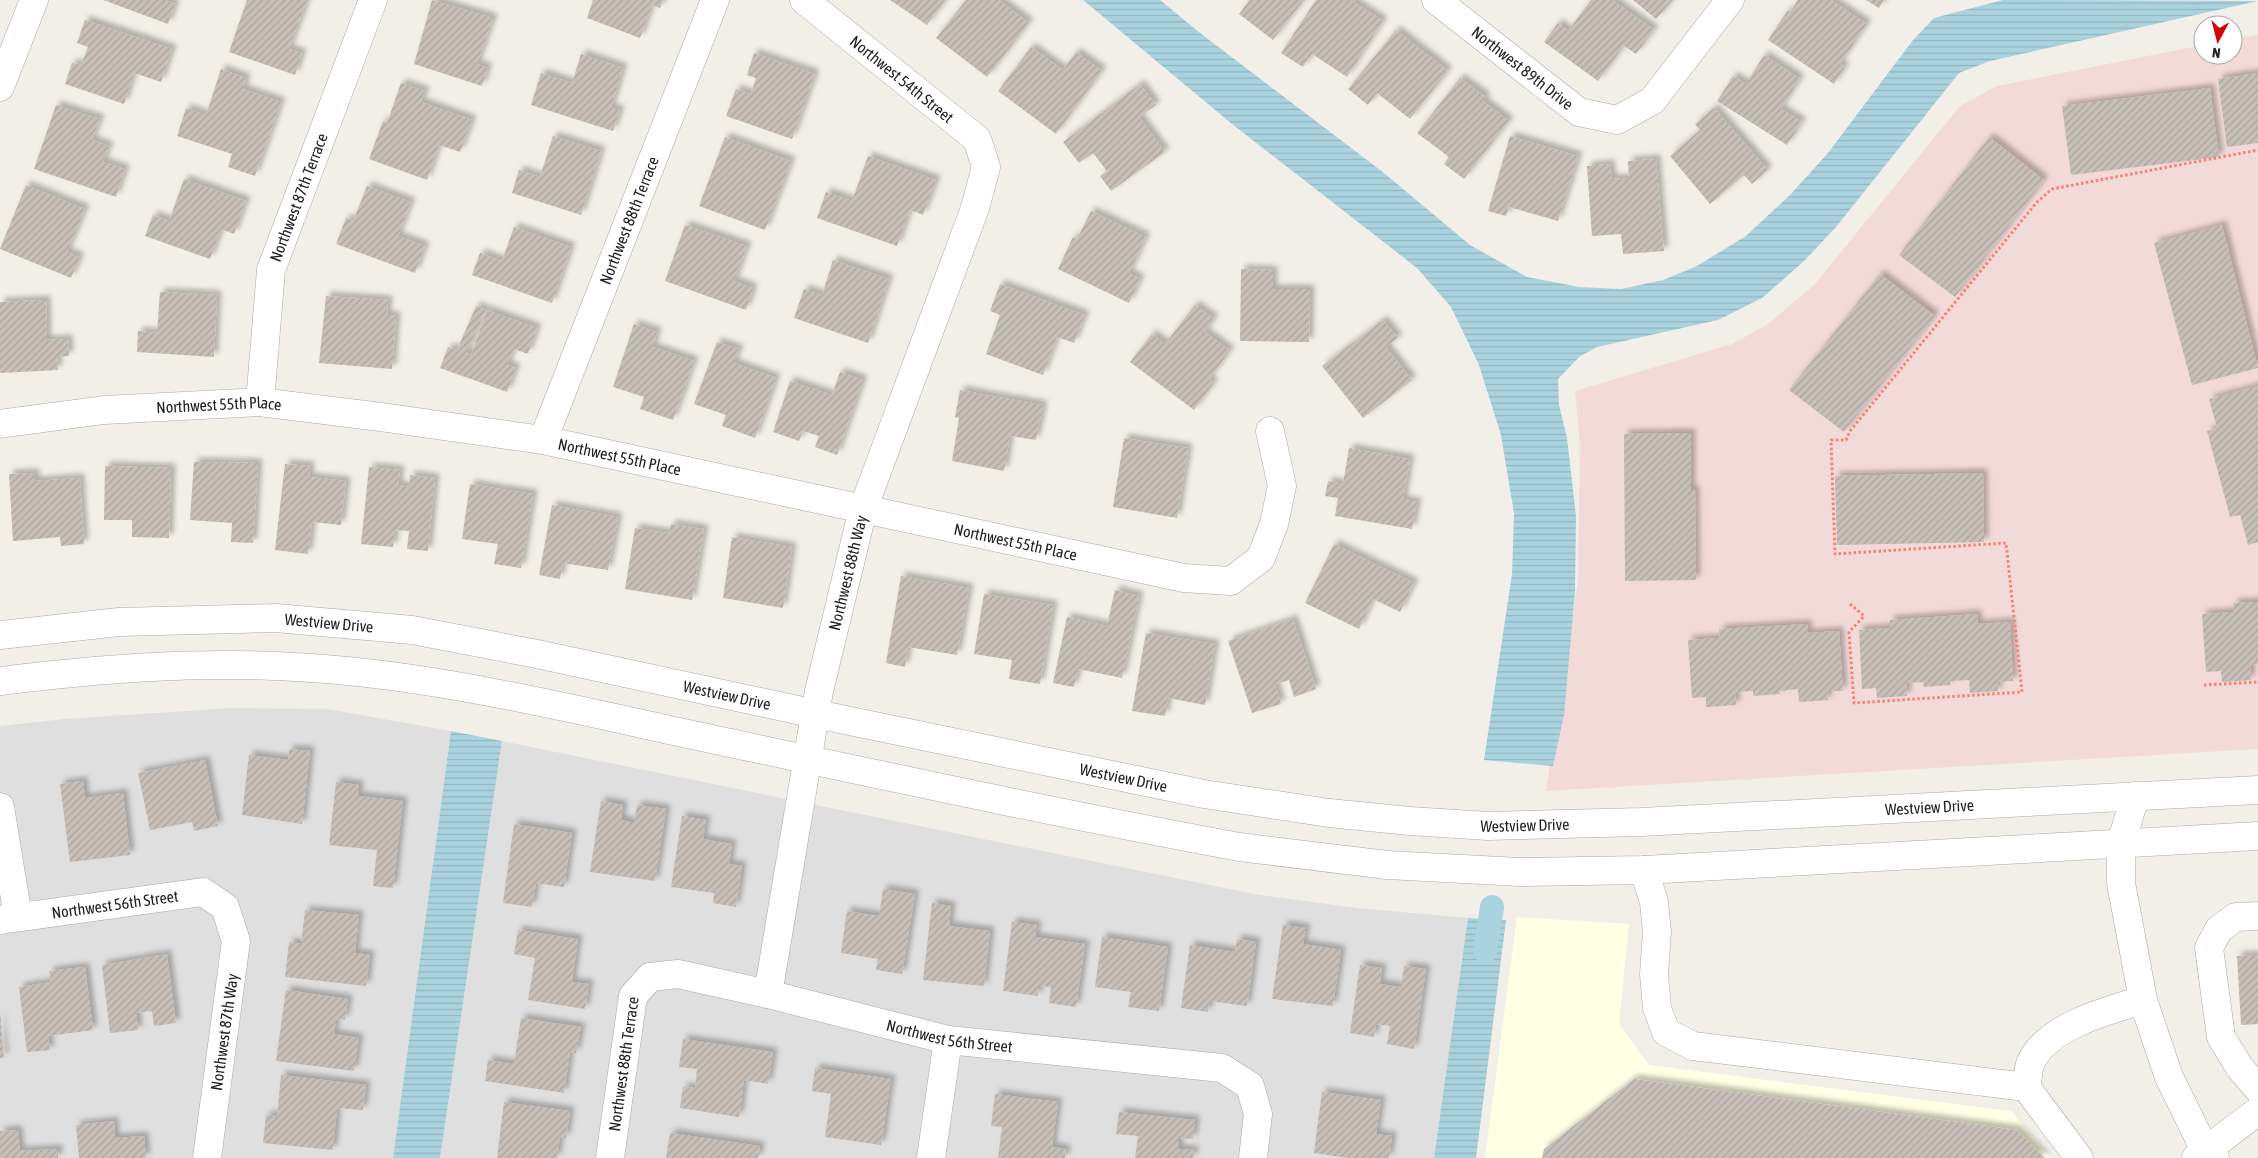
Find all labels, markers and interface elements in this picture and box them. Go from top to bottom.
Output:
north arrow [2193,15,2243,65]
street label: Northwest 89th Drive [1468,23,1577,113]
street label: Northwest 54th Street [847,32,958,126]
text: N [2211,44,2221,61]
street label: Northwest 87th Terrace [266,131,331,264]
street label: Northwest 88th Terrace [596,154,662,287]
street label: Northwest 55th Place [156,393,283,416]
street label: Northwest 55th Place [556,434,683,478]
street label: Northwest 88th Way [825,513,871,632]
street label: Northwest 55th Place [952,520,1079,564]
street label: Westview Drive [284,610,374,636]
street label: Westview Drive [682,677,772,713]
street label: Westview Drive [1078,760,1169,795]
street label: Westview Drive [1885,796,1974,818]
street label: Westview Drive [1480,815,1570,835]
street label: Northwest 56th Street [50,886,180,922]
street label: Northwest 87th Way [207,972,242,1092]
street label: Northwest 88th Terrace [605,995,642,1132]
street label: Northwest 56th Street [885,1016,1014,1056]

